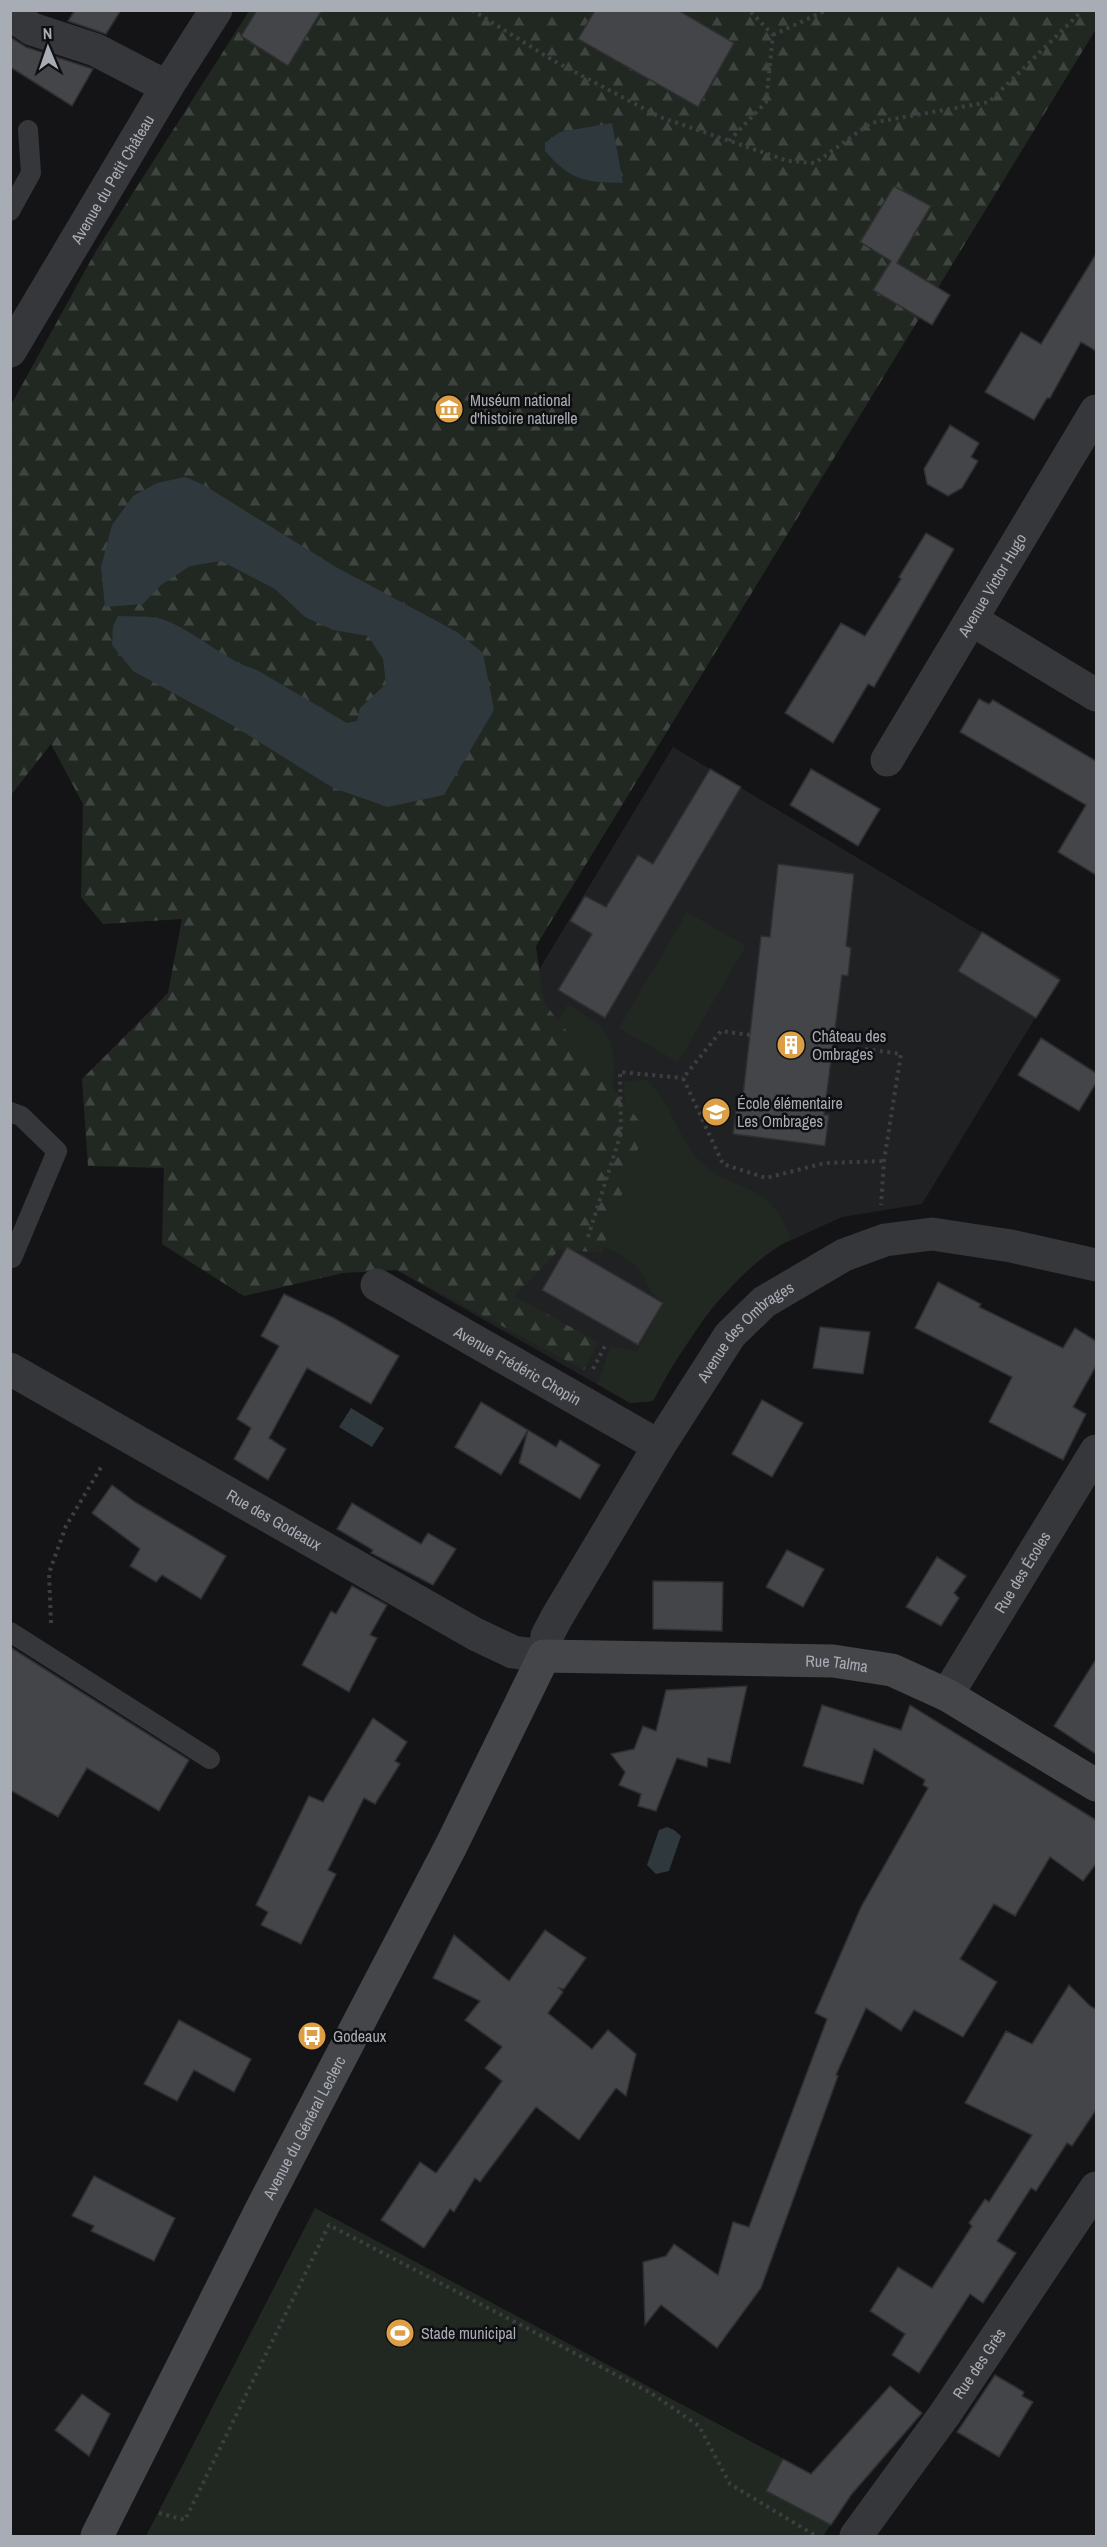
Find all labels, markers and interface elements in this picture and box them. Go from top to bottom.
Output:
north arrow [18,18,78,78]
text: N [42,22,53,44]
street label: Avenue du Petit Château [65,111,159,249]
place label: Muséum national d'histoire naturelle [470,389,578,429]
museum icon: Muséum national d'histoire naturelle [433,393,465,425]
street label: Avenue Victor Hugo [952,529,1031,642]
place label: Château des Ombrages [812,1025,886,1065]
building icon: Château des Ombrages [775,1029,807,1061]
place label: École élémentaire Les Ombrages [737,1092,843,1132]
school or university icon: École élémentaire Les Ombrages [700,1096,732,1128]
street label: Avenue des Ombrages [691,1276,798,1387]
street label: Avenue Frédéric Chopin [449,1320,585,1410]
street label: Rue des Godeaux [223,1484,326,1555]
street label: Rue des Écoles [989,1527,1055,1617]
street label: Rue Talma [805,1650,870,1677]
bus stop icon: Godeaux [296,2020,328,2052]
place label: Godeaux [333,2025,387,2047]
street label: Avenue du Général Leclerc [257,2052,351,2204]
sports icon: Stade municipal [384,2317,416,2349]
place label: Stade municipal [421,2322,516,2344]
street label: Rue des Grès [947,2324,1011,2403]

